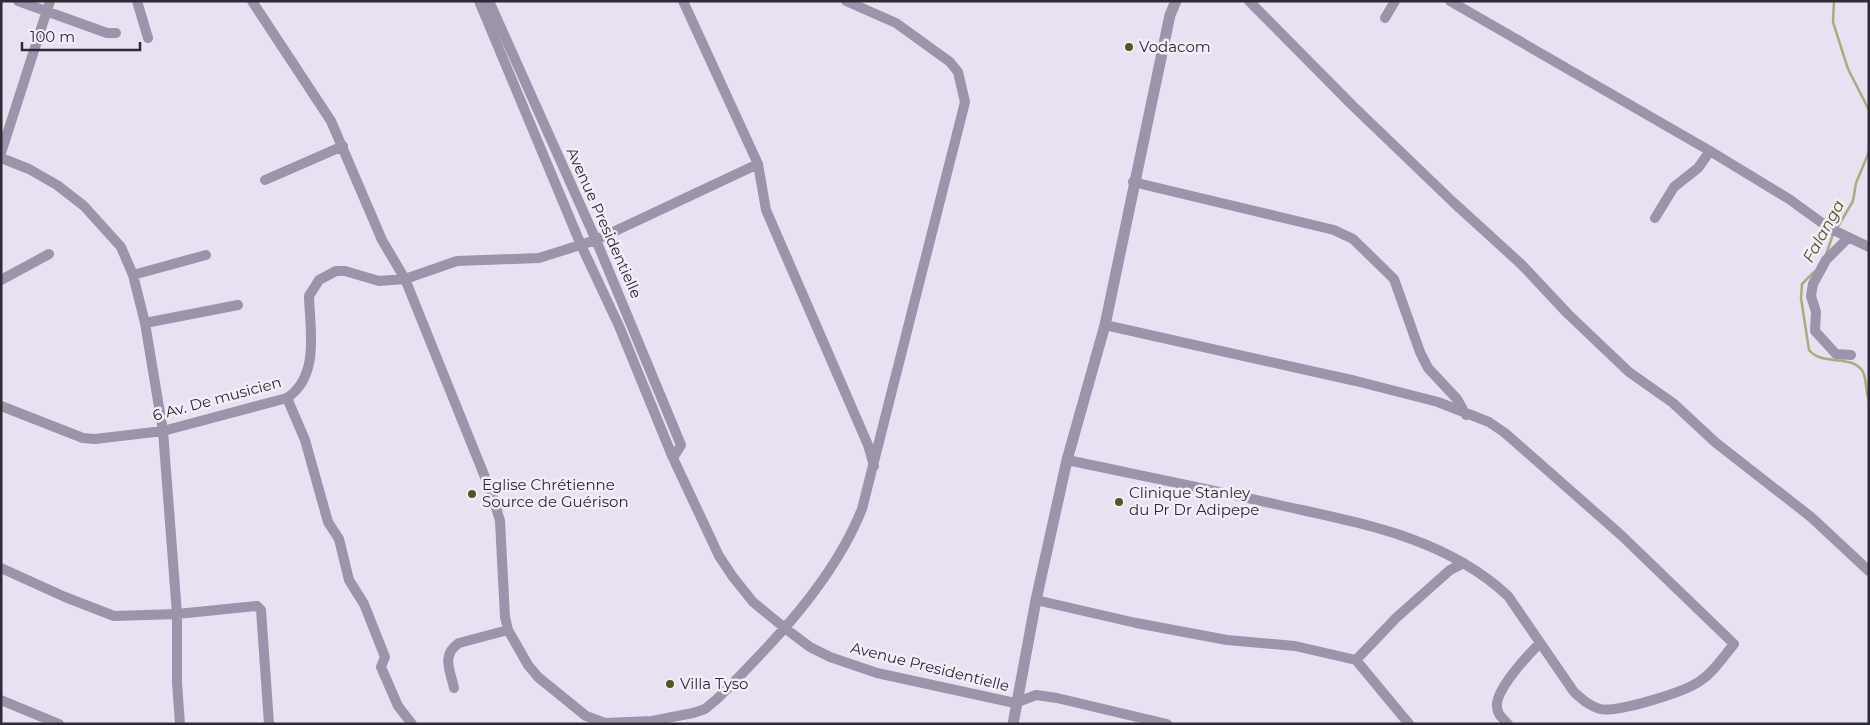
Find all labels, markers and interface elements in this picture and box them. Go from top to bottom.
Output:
scale bar [22,20,140,52]
text: 100 m [30,27,75,46]
place label: Vodacom [1139,37,1211,56]
marker: Vodacom [1123,41,1135,53]
street label: Avenue Presidentielle [563,145,646,301]
water label: Falanga [1799,197,1848,266]
street label: 6 Av. De musicien [150,372,283,425]
place label: Eglise Chrétienne Source de Guérison [482,475,629,511]
place label: Clinique Stanley du Pr Dr Adipepe [1129,483,1259,519]
marker: Eglise Chrétienne Source de Guérison [466,488,478,500]
marker: Clinique Stanley du Pr Dr Adipepe [1113,496,1125,508]
street label: Avenue Presidentielle [849,638,1011,695]
place label: Villa Tyso [680,674,748,693]
marker: Villa Tyso [664,678,676,690]

